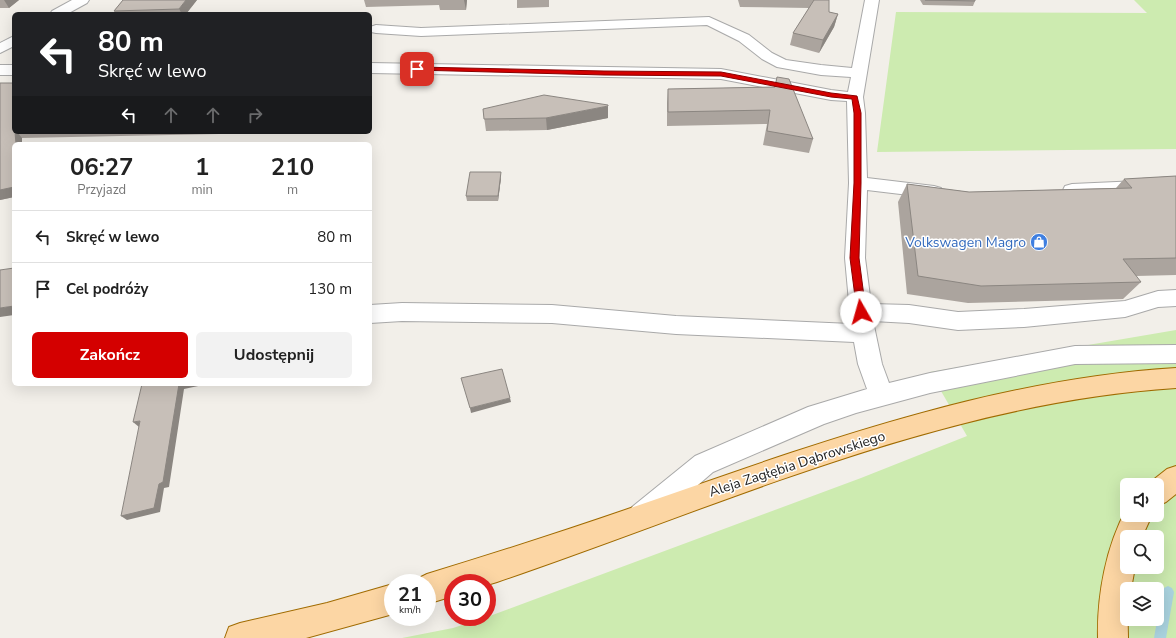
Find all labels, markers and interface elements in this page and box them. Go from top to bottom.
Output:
text: 80 m [98,23,164,61]
icon: left [32,28,84,80]
pin [400,52,434,86]
icon: arrive [406,58,428,80]
text: Skręć w lewo [98,59,206,83]
icon: left [118,104,140,126]
icon: ahead [160,104,182,126]
icon: ahead [202,104,224,126]
icon: right [244,104,266,126]
text: 06:27 [70,151,133,183]
text: 1 [195,151,209,183]
text: 210 [271,151,314,183]
text: Przyjazd [77,181,126,199]
text: min [191,181,213,199]
text: m [287,181,298,199]
icon: left [32,226,54,248]
text: Skręć w lewo [66,227,159,247]
text: 80 m [317,227,352,247]
shop icon: Volkswagen Magro [1029,232,1049,252]
place label: Volkswagen Magro [904,233,1026,252]
icon: arrive [32,278,54,300]
text: Cel podróży [66,279,148,299]
text: 130 m [308,279,352,299]
position arrow [840,291,882,333]
button: Zakończ [32,332,188,378]
button: Udostępnij [196,332,352,378]
street label: Aleja Zagłębia Dąbrowskiego [706,426,888,502]
map controls [1120,478,1164,626]
button: sound [1120,478,1164,522]
button: search [1120,530,1164,574]
speed limit sign: 30 [444,574,496,626]
text: 21 [398,581,422,608]
button: layers [1120,582,1164,626]
text: km/h [399,603,421,617]

